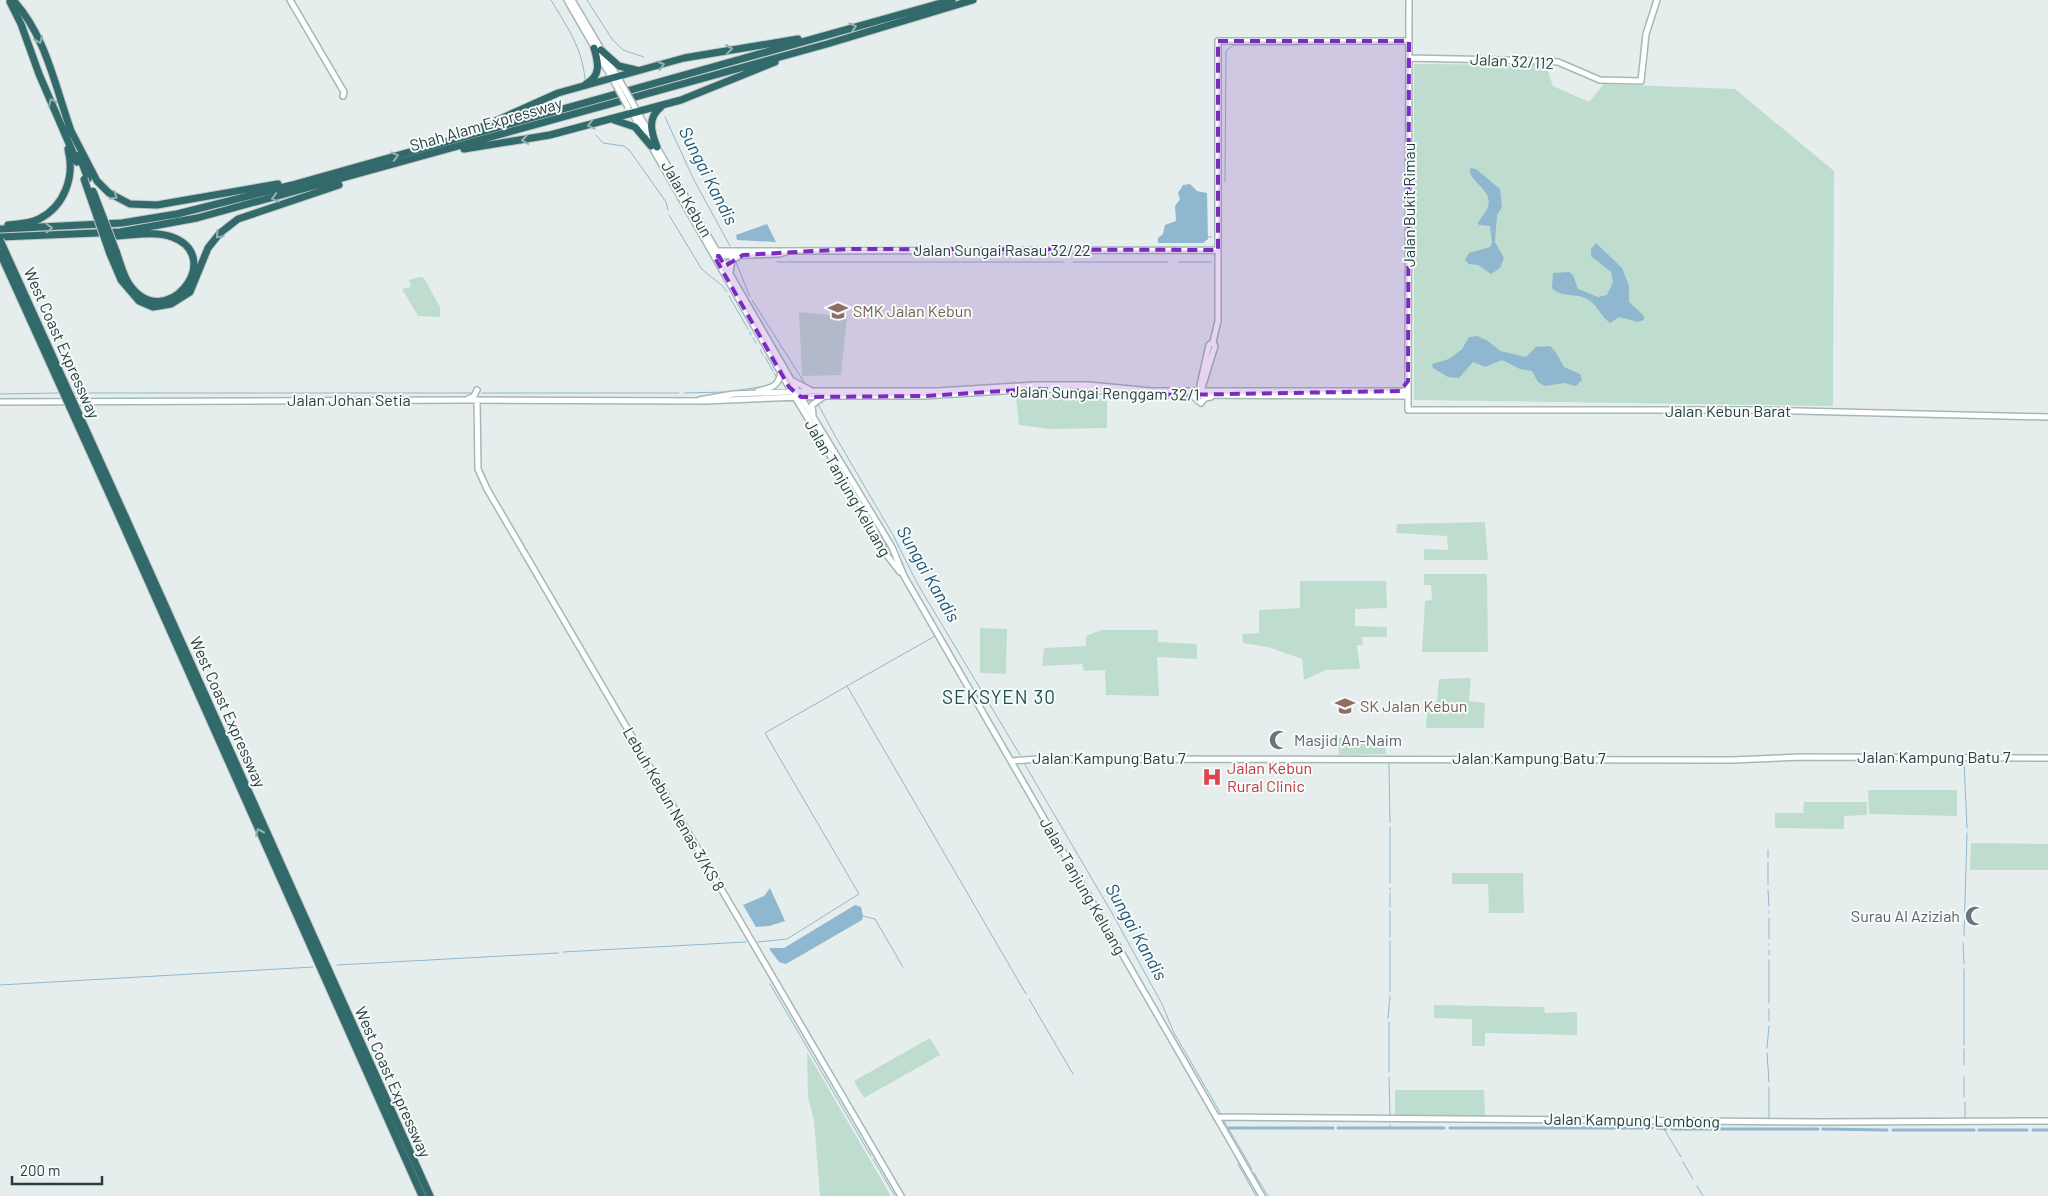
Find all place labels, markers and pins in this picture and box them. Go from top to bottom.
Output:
school or university icon: SMK Jalan Kebun [827,300,849,322]
place label: SMK Jalan Kebun [853,301,972,320]
school or university icon: SK Jalan Kebun [1334,695,1356,717]
place label: SK Jalan Kebun [1360,696,1467,715]
mosque icon: Masjid An-Naim [1268,729,1290,751]
place label: Masjid An-Naim [1294,730,1402,749]
place label: Jalan Kebun Rural Clinic [1227,758,1312,795]
hospital icon: Jalan Kebun Rural Clinic [1201,766,1223,788]
mosque icon: Surau Al Aziziah [1964,905,1986,927]
place label: Surau Al Aziziah [1851,906,1960,925]

